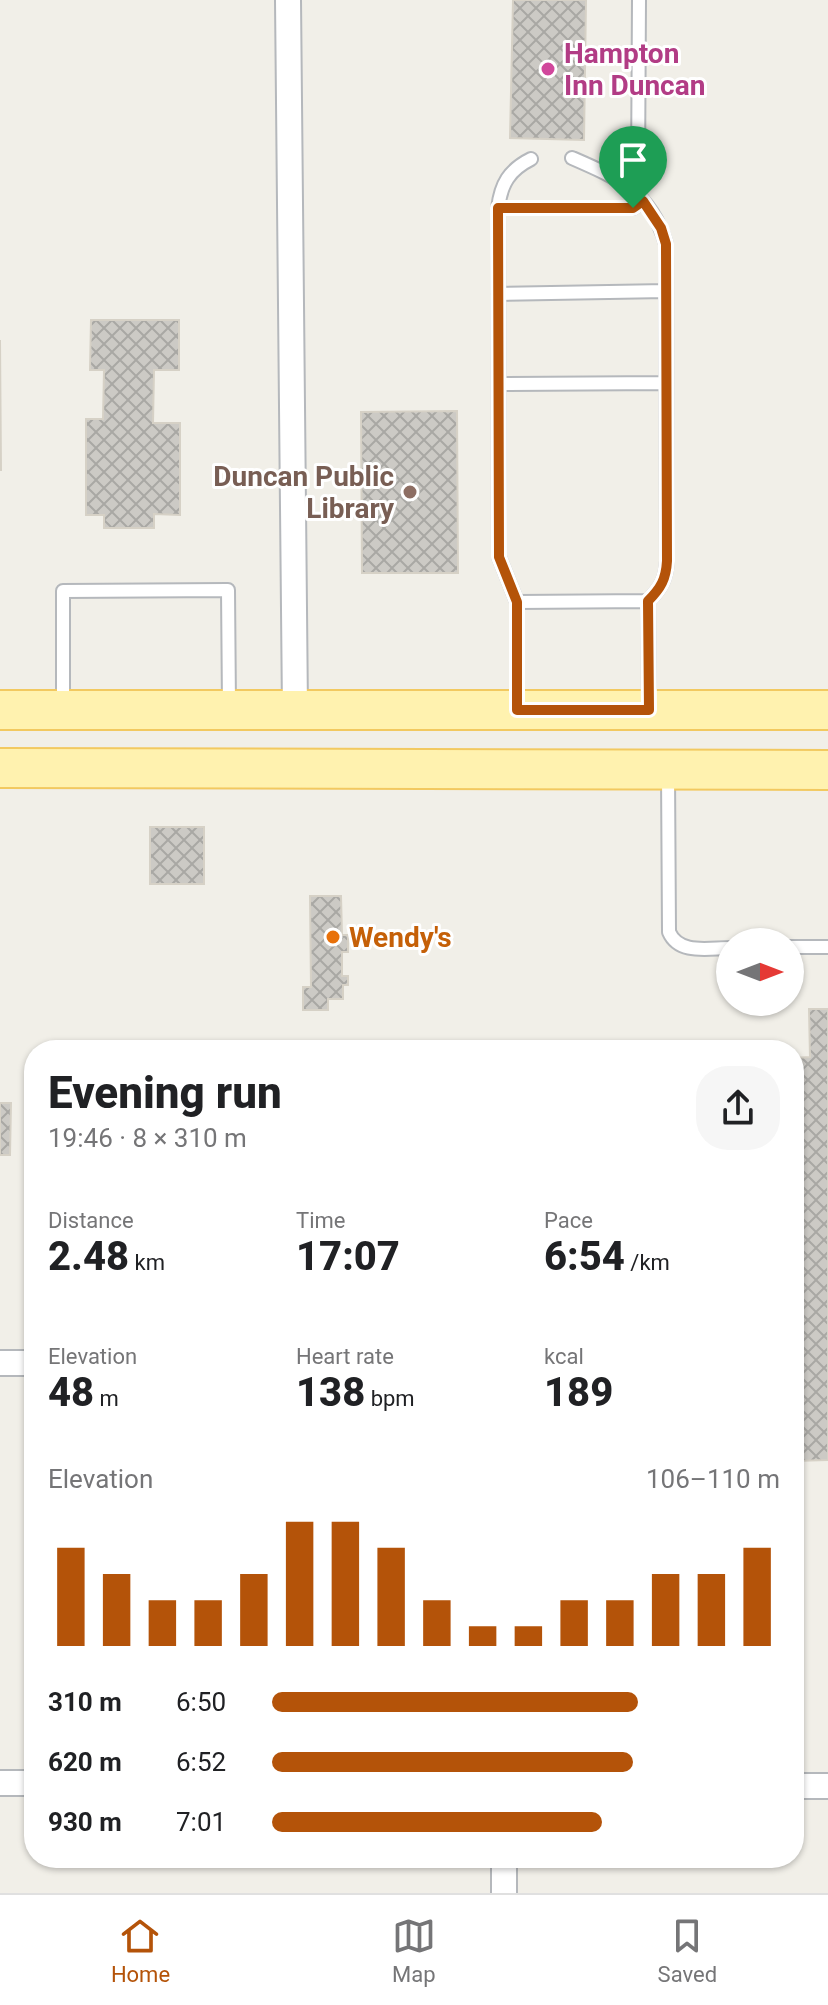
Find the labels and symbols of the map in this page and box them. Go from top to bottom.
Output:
place label: Hampton Inn Duncan [564,37,705,102]
marker: Hampton Inn Duncan [539,60,557,78]
pin [599,126,667,208]
place label: Duncan Public Library [213,460,395,525]
marker: Duncan Public Library [401,483,419,501]
place label: Wendy's [349,921,452,954]
marker: Wendy's [324,928,342,946]
north arrow [716,928,804,1016]

